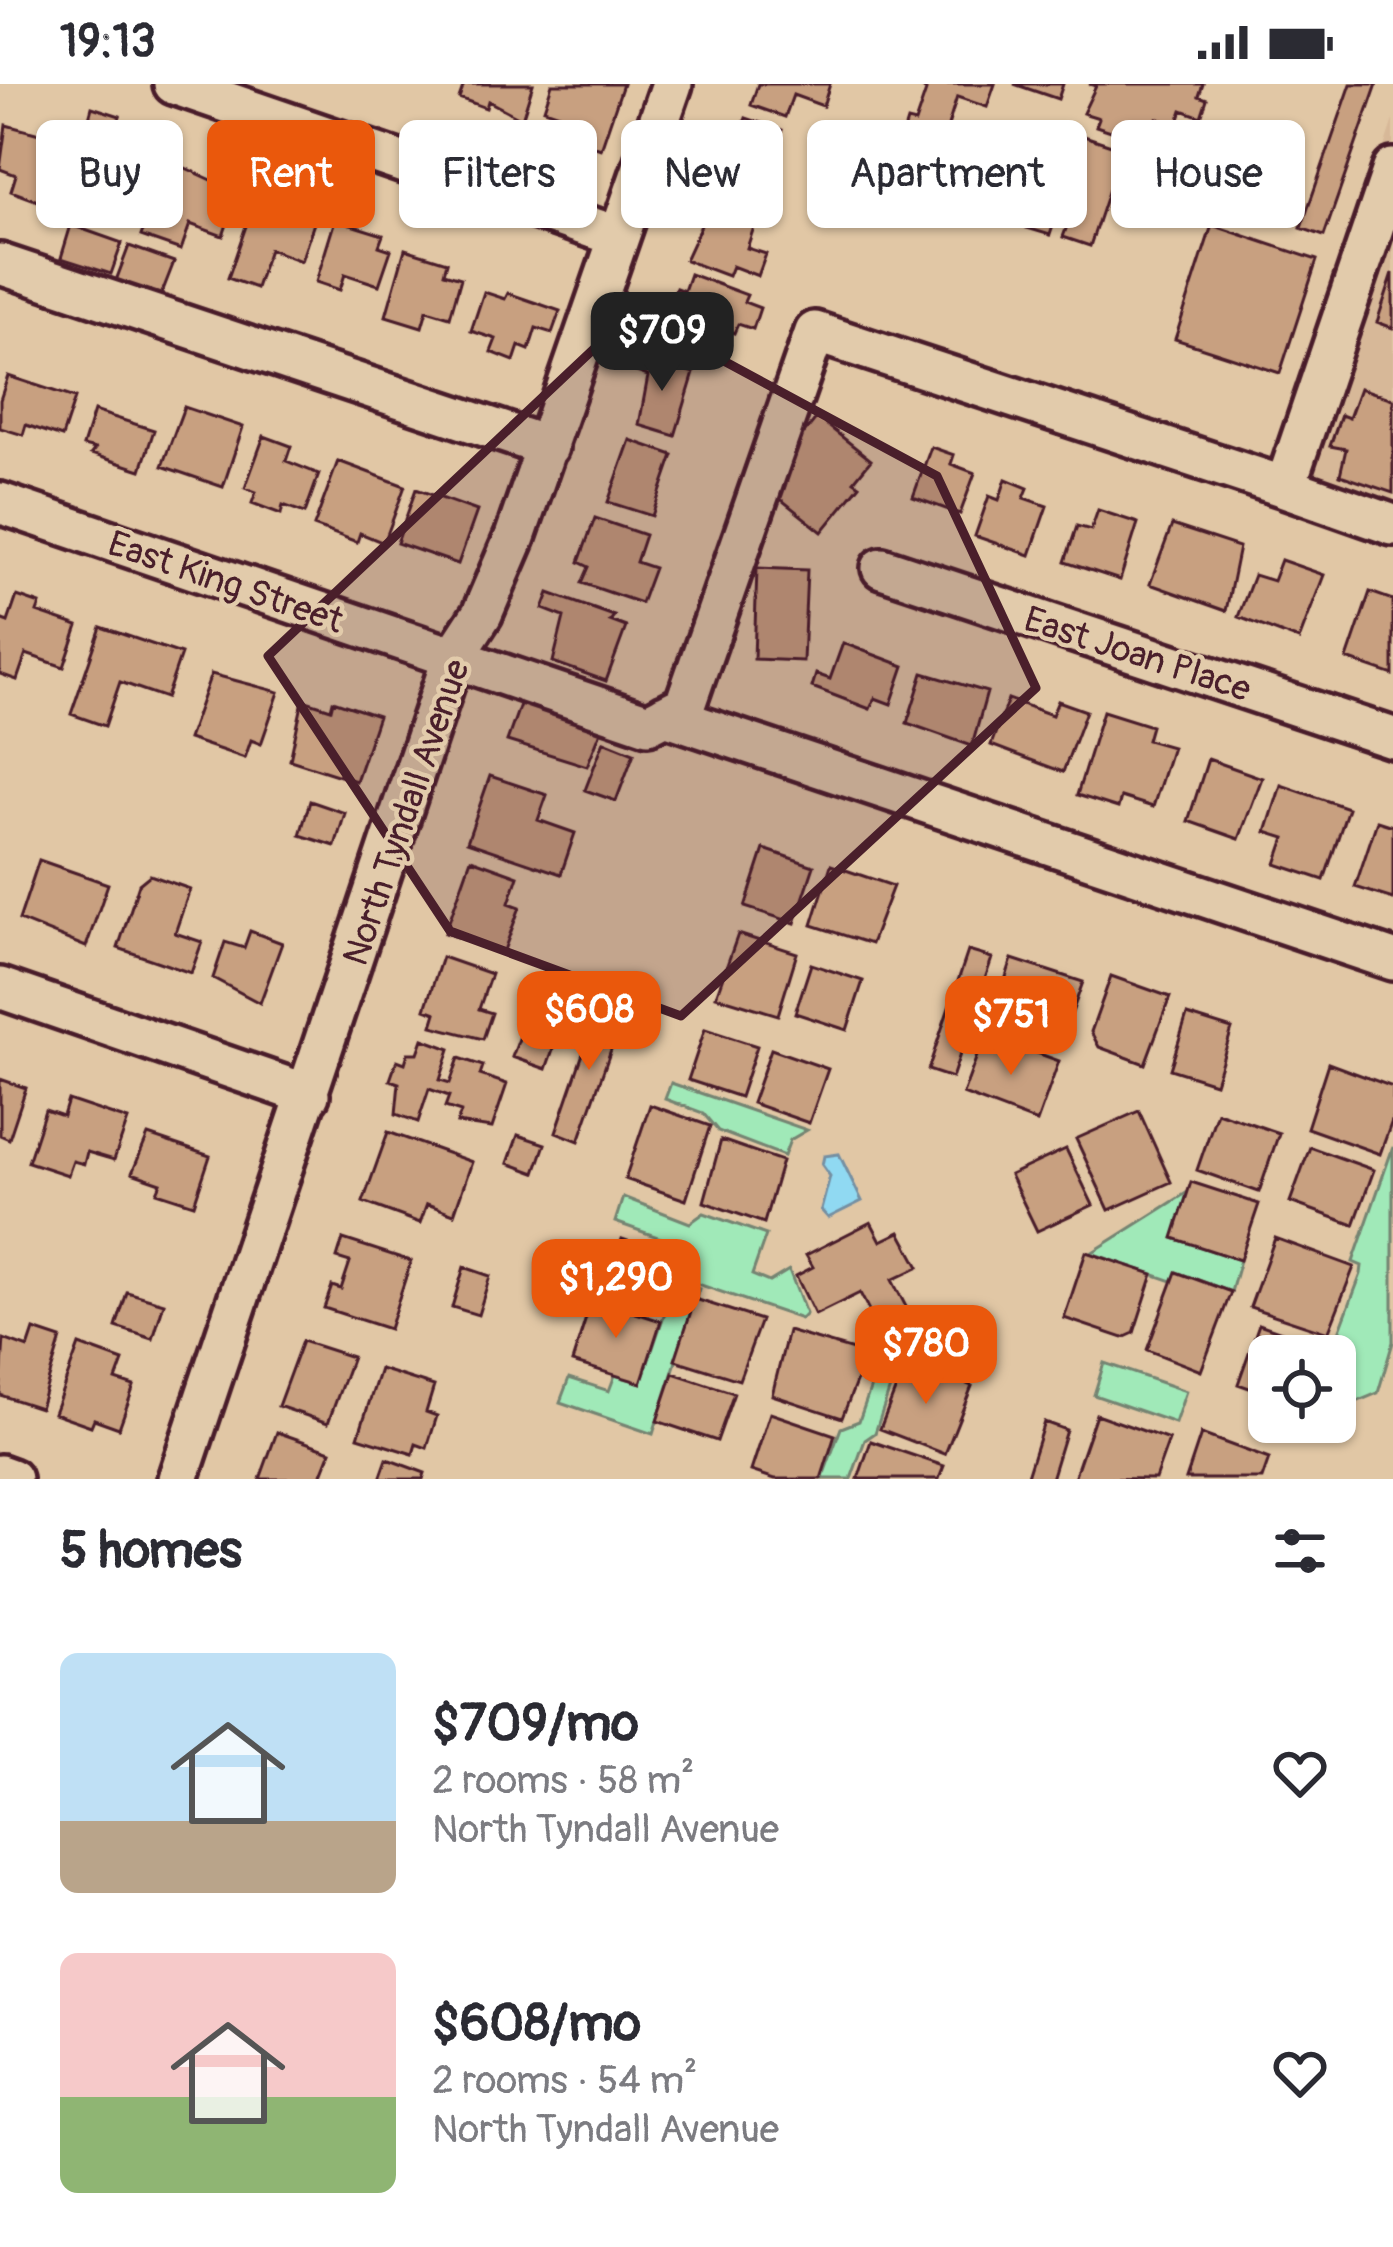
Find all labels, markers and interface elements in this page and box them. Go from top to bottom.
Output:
text: 19:13 [60,14,156,70]
chip: Buy [36,120,183,228]
chip: Rent [207,120,375,228]
chip: Filters [399,120,597,228]
chip: New [621,120,783,228]
chip: Apartment [807,120,1087,228]
chip: House [1111,120,1305,228]
pin: $709 [591,292,733,394]
text: $709 [618,306,706,355]
street label: East King Street [102,521,349,644]
street label: East Joan Place [1019,597,1257,712]
street label: North Tyndall Avenue [333,653,480,971]
pin: $608 [518,971,660,1073]
pin: $751 [940,976,1082,1078]
text: $608 [544,985,634,1034]
text: $751 [972,990,1050,1039]
pin: $1,290 [518,1239,714,1341]
text: $1,290 [559,1253,673,1302]
pin: $780 [855,1305,997,1407]
text: $780 [882,1319,970,1368]
map controls [1248,1335,1356,1443]
button: locate [1248,1335,1356,1443]
icon: filters [1267,1518,1333,1584]
text: 5 homes [60,1519,242,1583]
text: $709/mo [432,1692,639,1756]
icon: home [156,1701,300,1845]
icon: heart [1267,1740,1333,1806]
text: 2 rooms · 58 m² [432,1756,694,1805]
text: North Tyndall Avenue [432,1805,779,1854]
text: $608/mo [432,1992,641,2056]
icon: home [156,2001,300,2145]
icon: heart [1267,2040,1333,2106]
text: 2 rooms · 54 m² [432,2056,697,2105]
text: North Tyndall Avenue [432,2105,779,2154]

